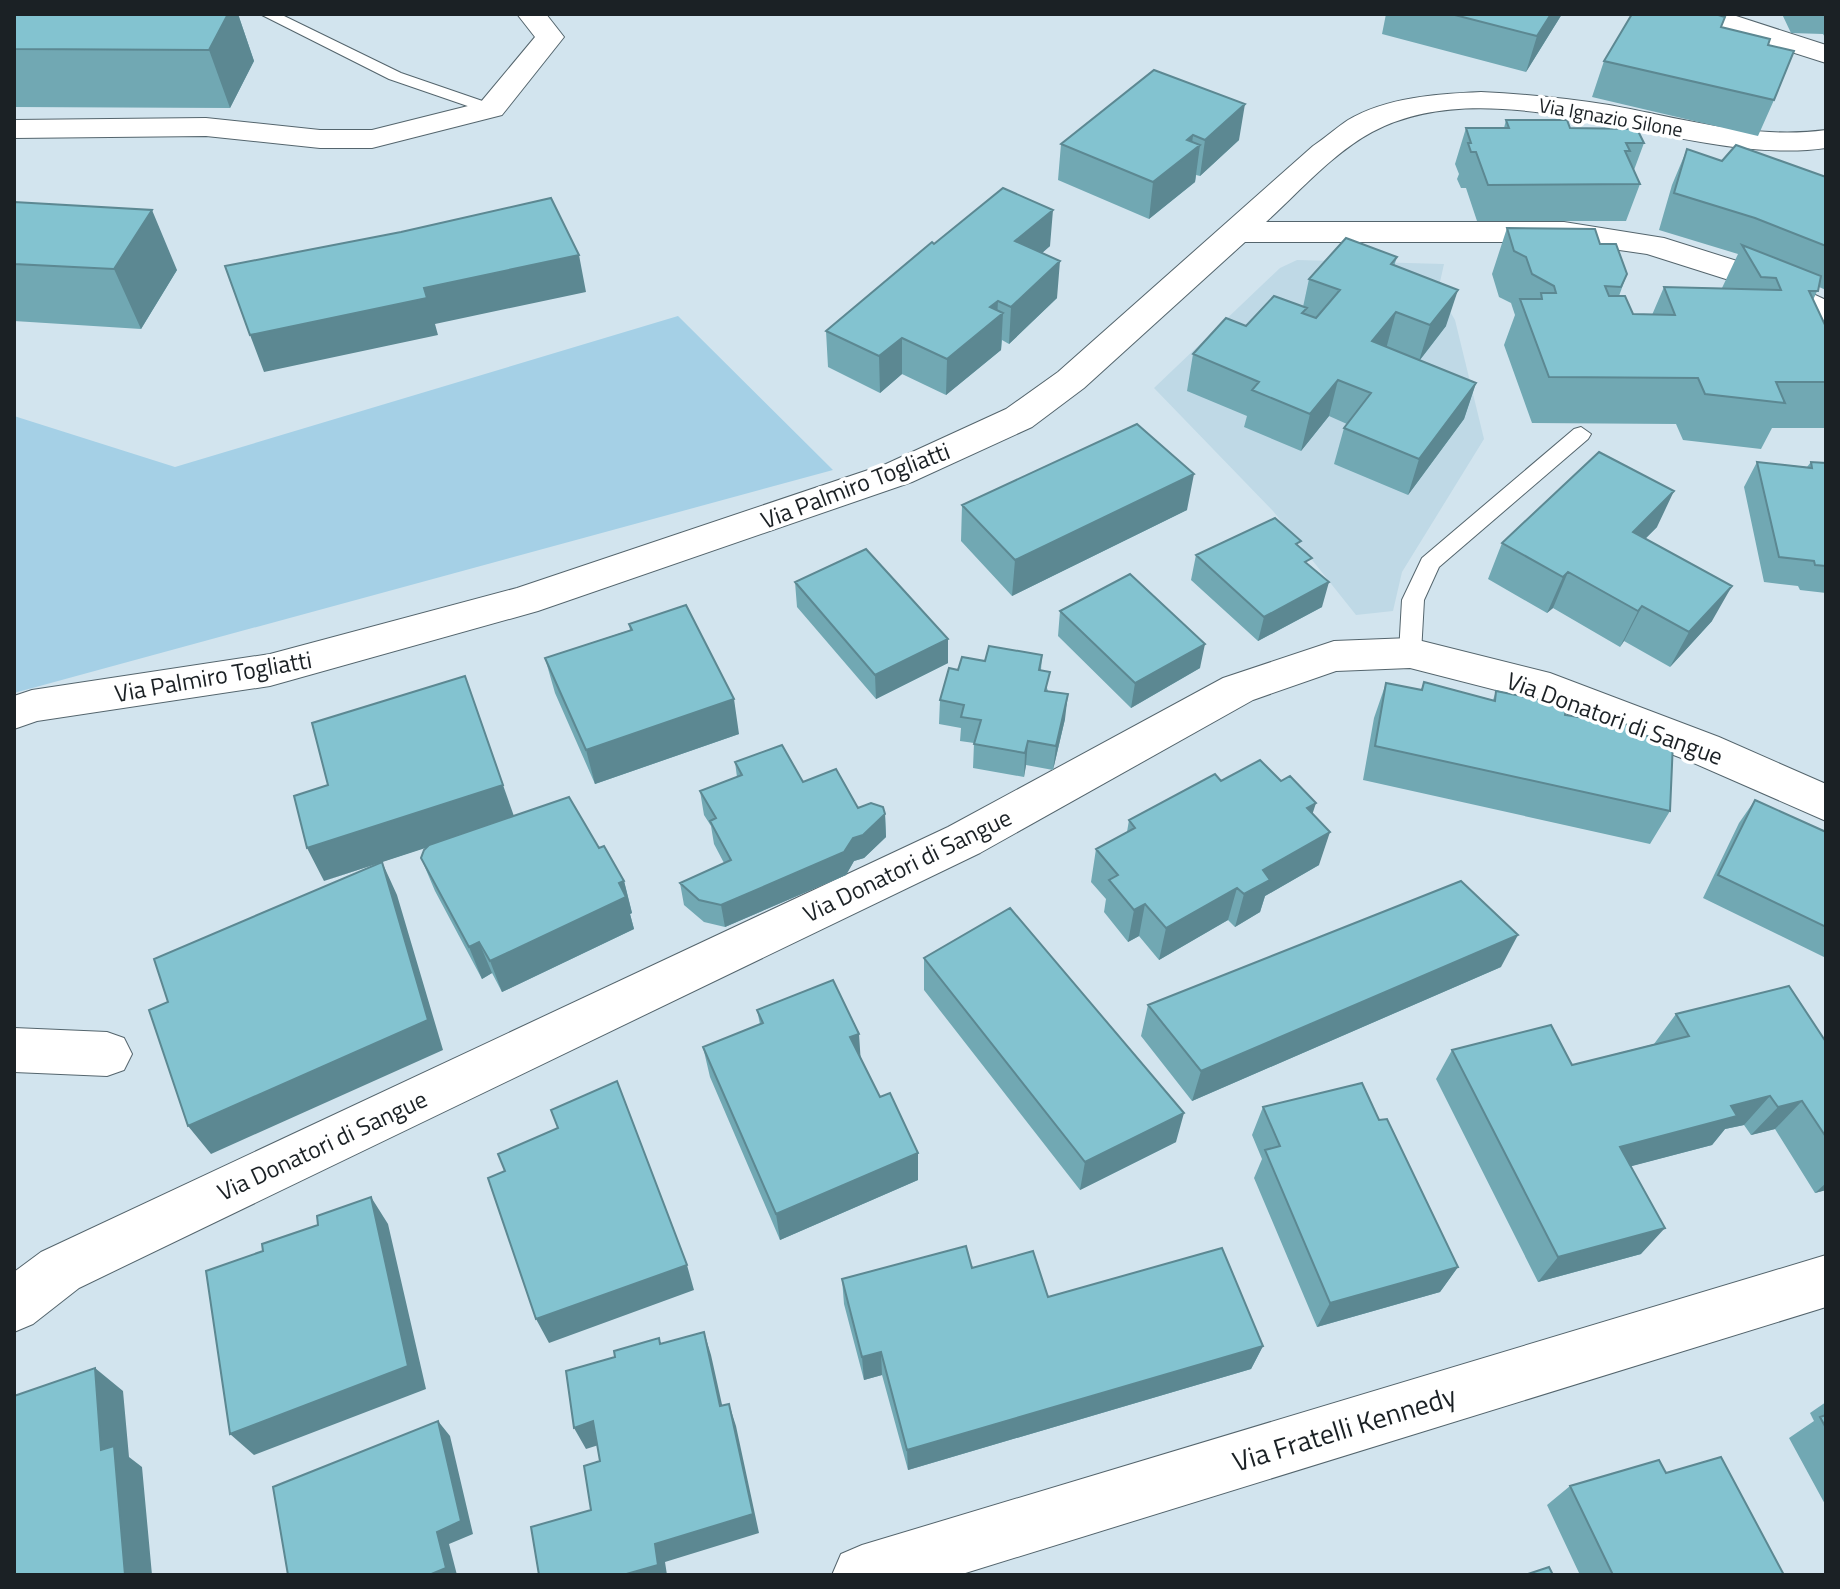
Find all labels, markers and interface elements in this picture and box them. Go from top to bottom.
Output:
street label: Via Ignazio Silone [1536,89,1686,145]
street label: Via Palmiro Togliatti [755,432,955,538]
street label: Via Palmiro Togliatti [111,641,315,711]
street label: Via Donatori di Sangue [1502,662,1728,774]
street label: Via Donatori di Sangue [797,799,1017,931]
street label: Via Donatori di Sangue [211,1081,433,1209]
street label: Via Fratelli Kennedy [1227,1374,1461,1482]

